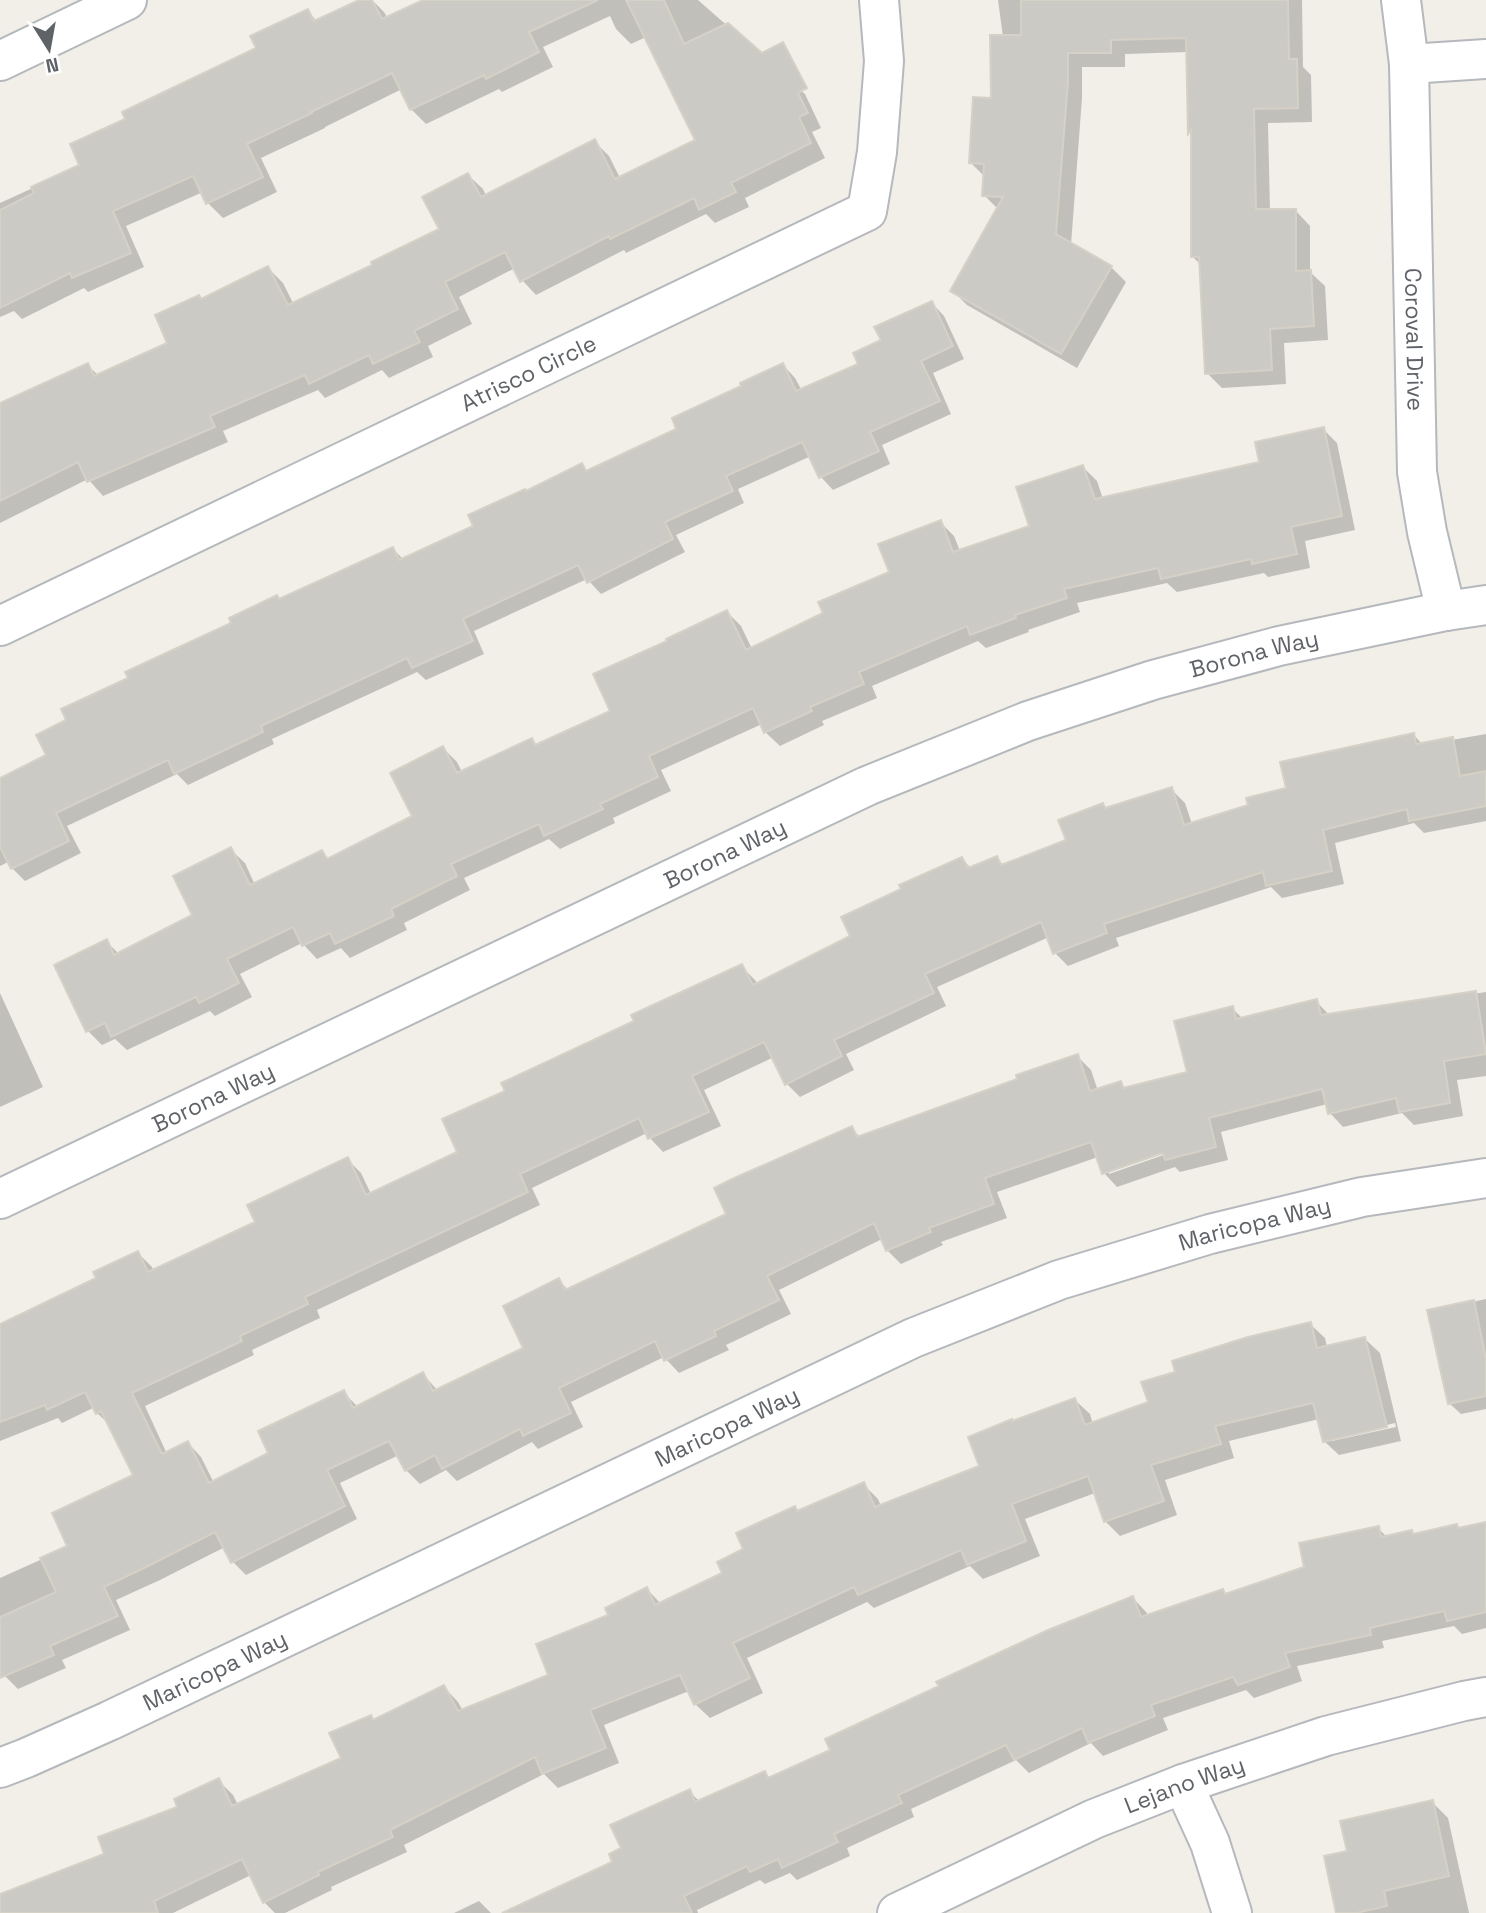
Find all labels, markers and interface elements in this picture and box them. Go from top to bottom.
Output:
north arrow [14,14,84,84]
text: N [44,52,61,79]
street label: Coroval Drive [1398,268,1431,411]
street label: Atrisco Circle [456,328,601,418]
street label: Borona Way [1186,623,1321,684]
street label: Borona Way [659,812,791,896]
street label: Borona Way [147,1056,279,1139]
street label: Maricopa Way [1175,1190,1334,1258]
street label: Maricopa Way [650,1380,804,1474]
street label: Maricopa Way [138,1623,292,1718]
street label: Lejano Way [1120,1749,1249,1821]

